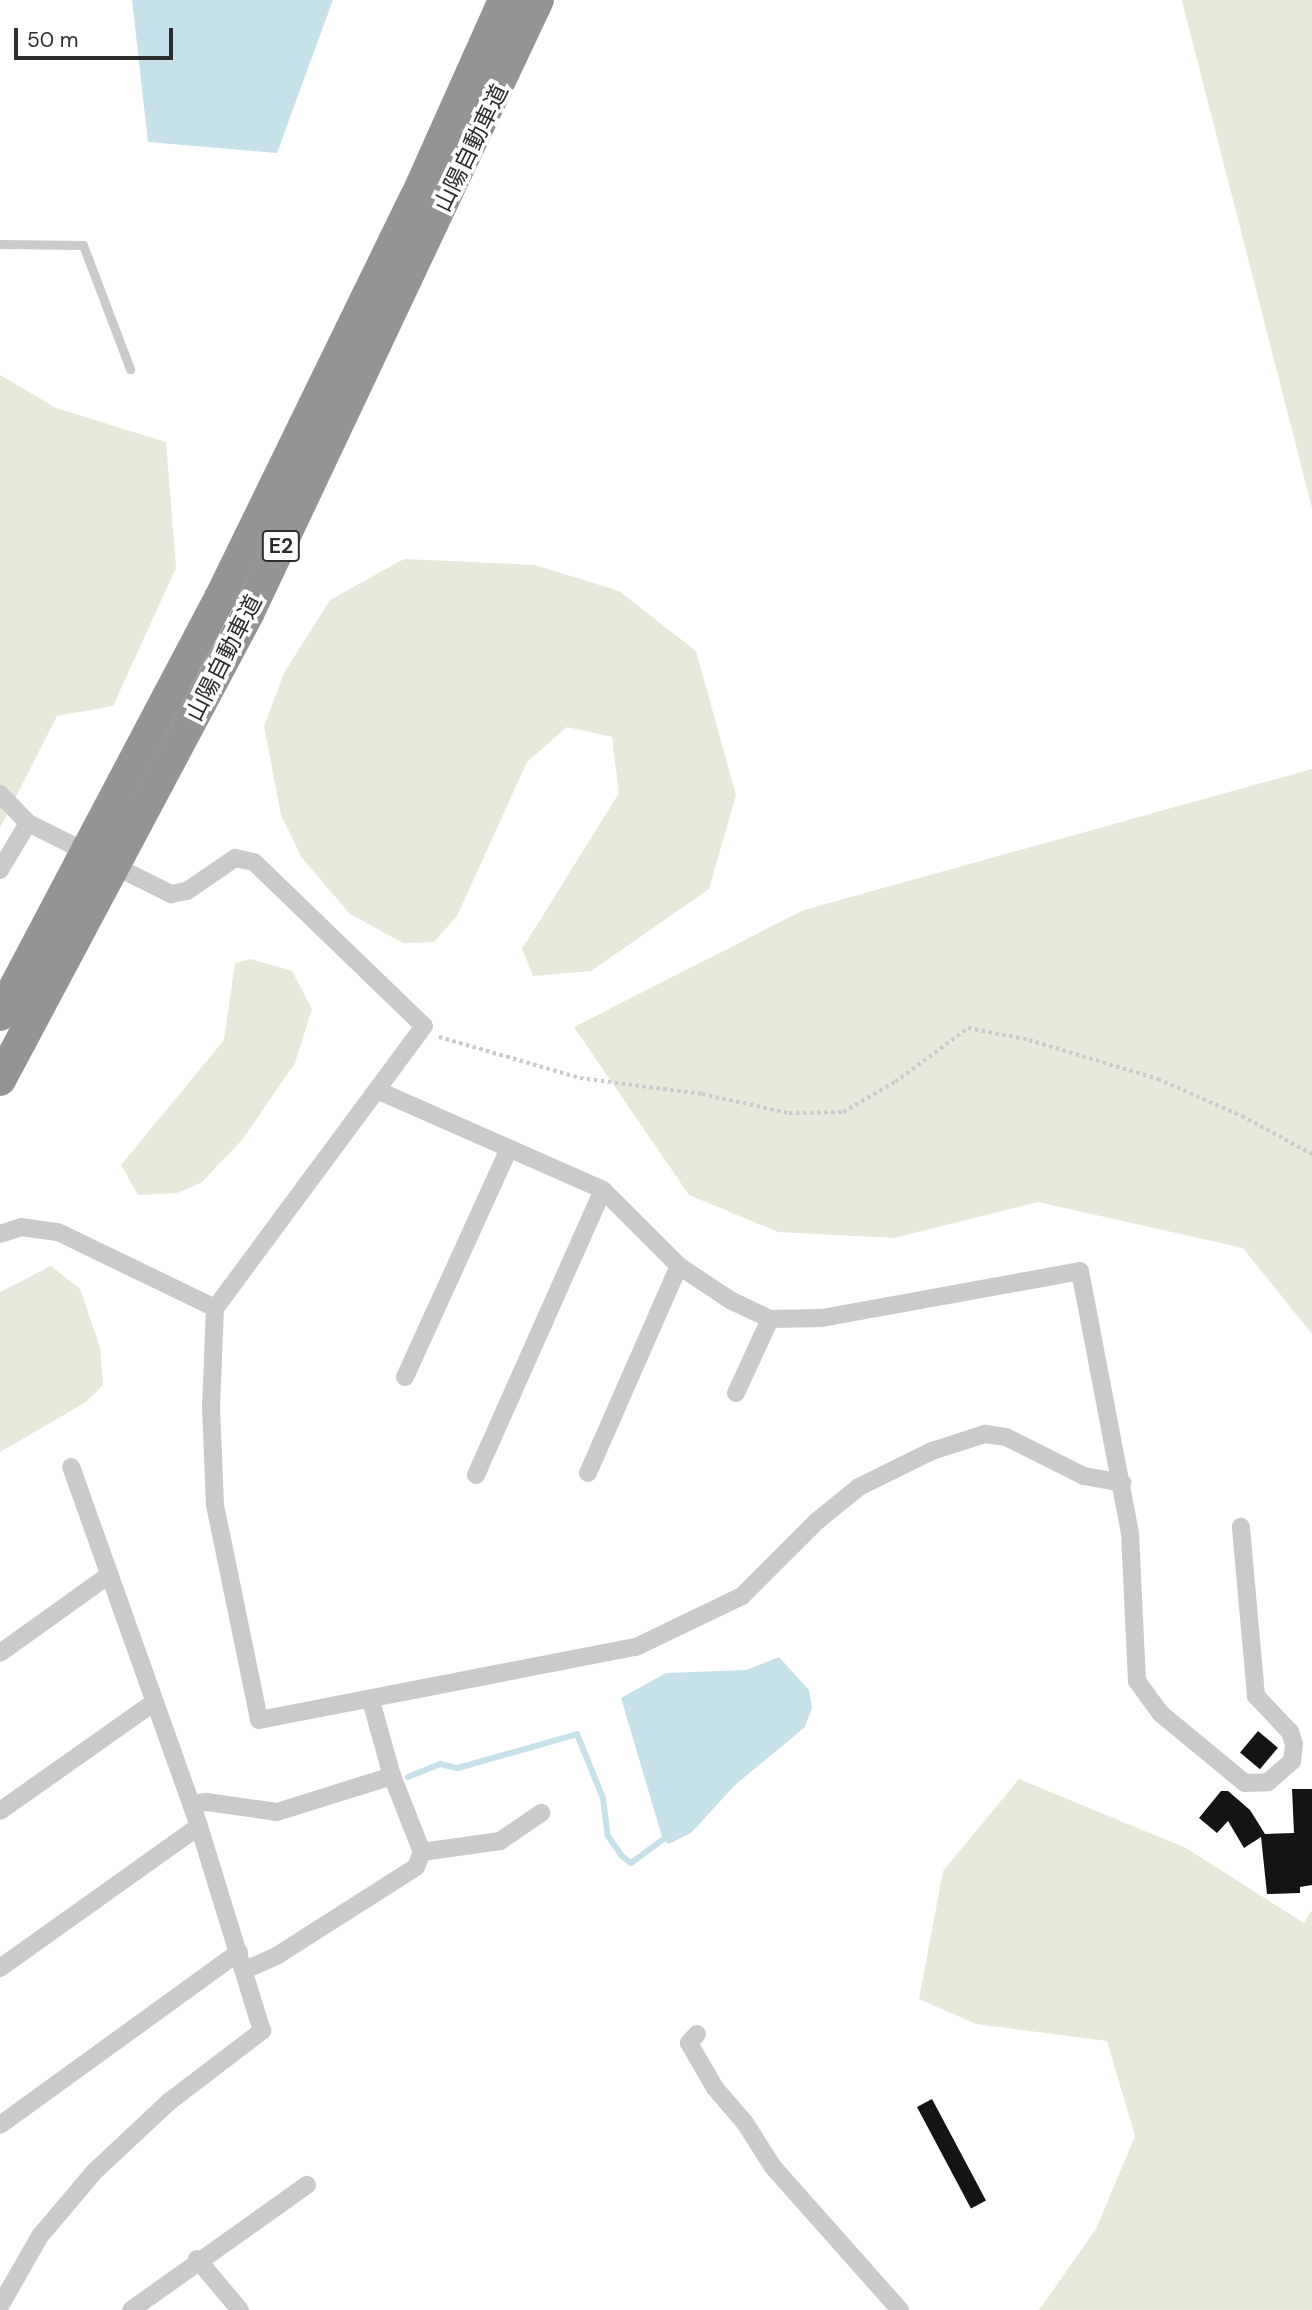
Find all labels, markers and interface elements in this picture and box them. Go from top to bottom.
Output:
scale bar [18,14,177,58]
text: 50 m [27,26,78,54]
street label: 山陽自動車道 [428,80,514,216]
road number: E2 [262,528,300,564]
street label: 山陽自動車道 [180,590,268,726]

